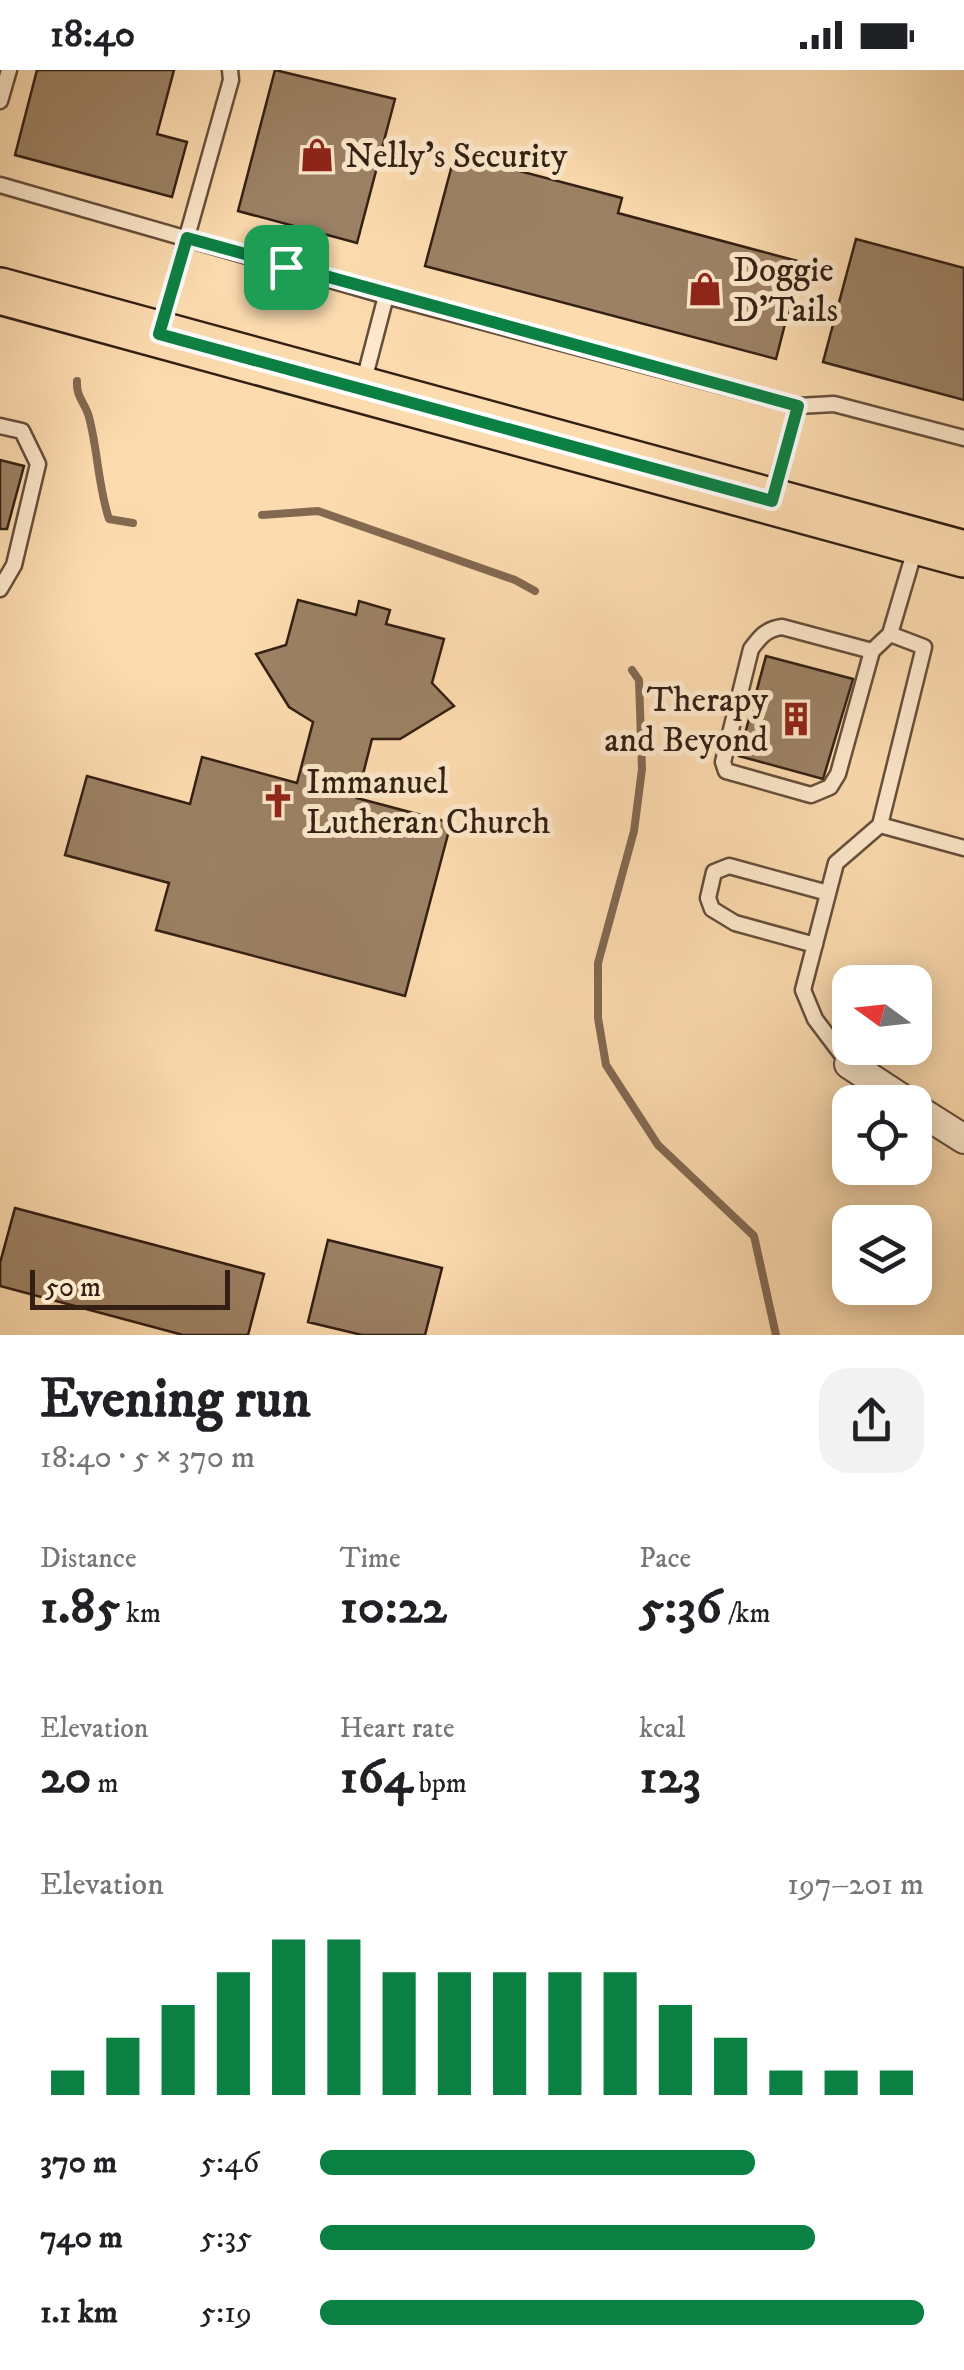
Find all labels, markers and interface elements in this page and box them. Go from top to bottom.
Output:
text: 18:40 [50,11,135,59]
place label: Nelly's Security [345,135,568,179]
shop icon: Nelly's Security [298,136,336,174]
pin [244,225,329,310]
icon: arrive [259,240,314,295]
place label: Doggie D'Tails [733,249,838,333]
shop icon: Doggie D'Tails [686,270,724,308]
place label: Therapy and Beyond [604,679,769,763]
building icon: Therapy and Beyond [777,700,815,738]
place label: Immanuel Lutheran Church [306,761,550,845]
church icon: Immanuel Lutheran Church [259,782,297,820]
north arrow [832,965,932,1065]
map controls [832,965,932,1305]
button: locate [832,1085,932,1185]
button: layers [832,1205,932,1305]
scale bar [30,1265,230,1310]
text: 50 m [45,1270,101,1305]
text: Evening run [40,1366,311,1435]
button: share [819,1368,924,1473]
text: 18:40 · 5 × 370 m [40,1438,255,1478]
text: Distance [40,1541,136,1576]
text: Time [340,1541,400,1576]
text: Pace [639,1541,691,1576]
text: 1.85 [40,1576,120,1639]
text: 10:22 [340,1576,447,1639]
text: 5:36 [639,1576,722,1639]
text: km [120,1596,161,1631]
text: /km [722,1596,770,1631]
text: Elevation [40,1711,148,1746]
text: Heart rate [340,1711,455,1746]
text: kcal [639,1711,685,1746]
text: 20 [40,1746,91,1809]
text: 164 [340,1746,413,1809]
text: 123 [639,1746,701,1809]
text: m [91,1766,119,1801]
text: bpm [413,1766,467,1801]
text: Elevation [40,1865,164,1905]
text: 197–201 m [787,1865,924,1905]
text: 370 m [40,2143,117,2183]
text: 5:46 [200,2143,259,2183]
text: 740 m [40,2218,123,2258]
text: 5:35 [200,2218,252,2258]
text: 1.1 km [40,2293,118,2333]
text: 5:19 [200,2293,252,2333]

